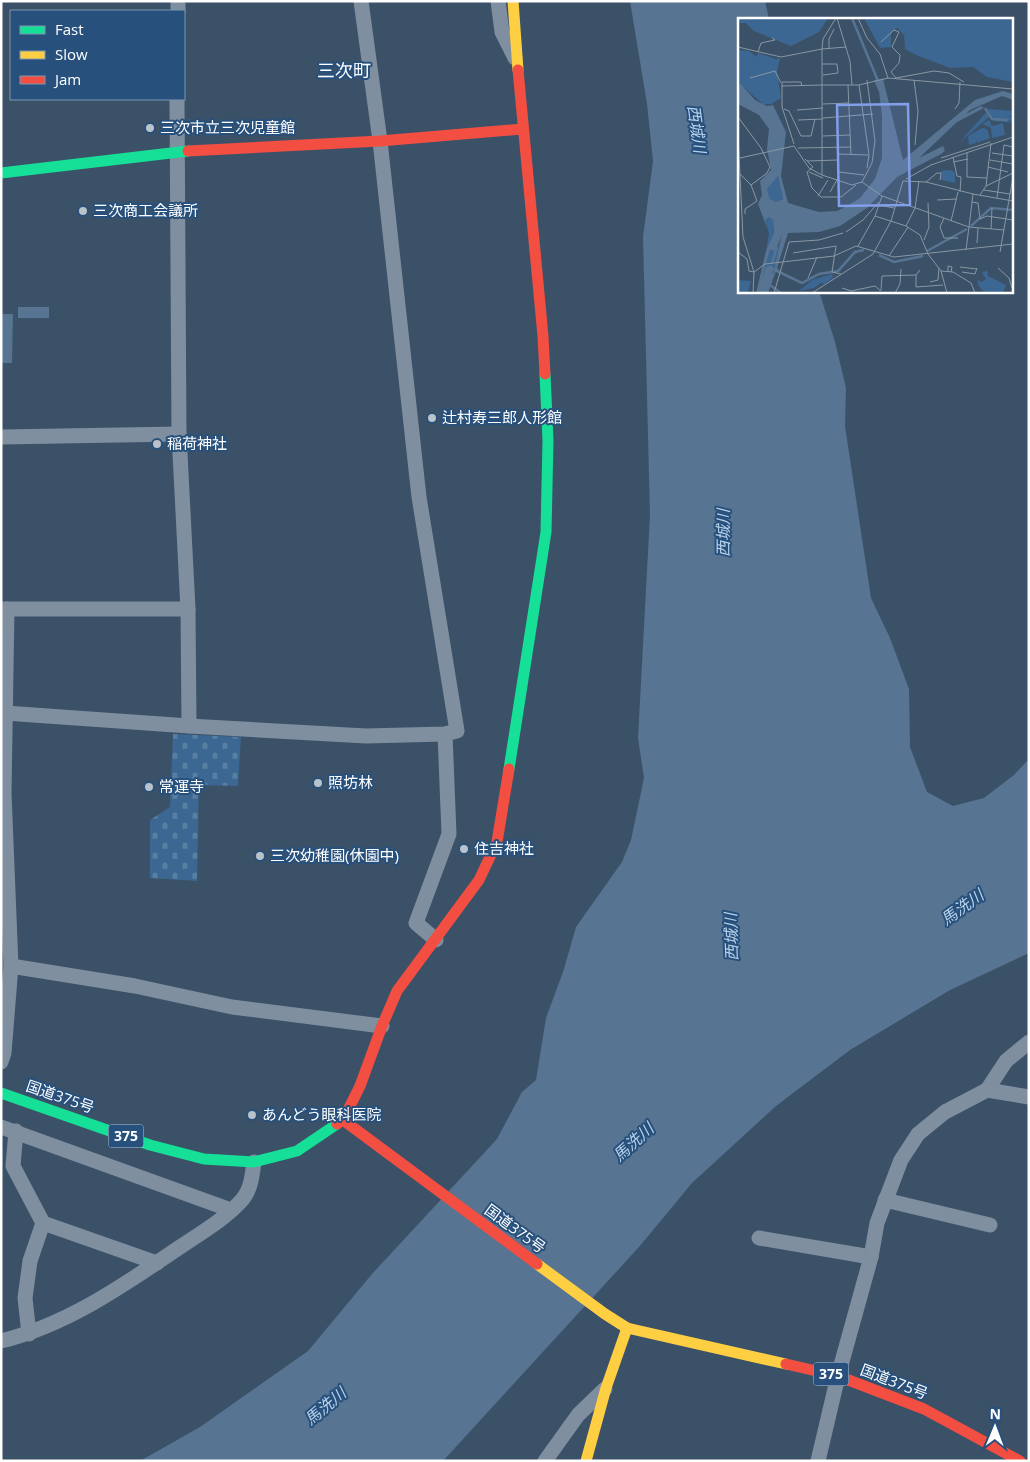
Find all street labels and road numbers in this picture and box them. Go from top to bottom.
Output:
street label: 国道375号 [24,1075,97,1117]
road number: 375 [108,1124,144,1148]
street label: 国道375号 [481,1199,550,1257]
street label: 国道375号 [858,1359,931,1403]
road number: 375 [814,1362,848,1386]

